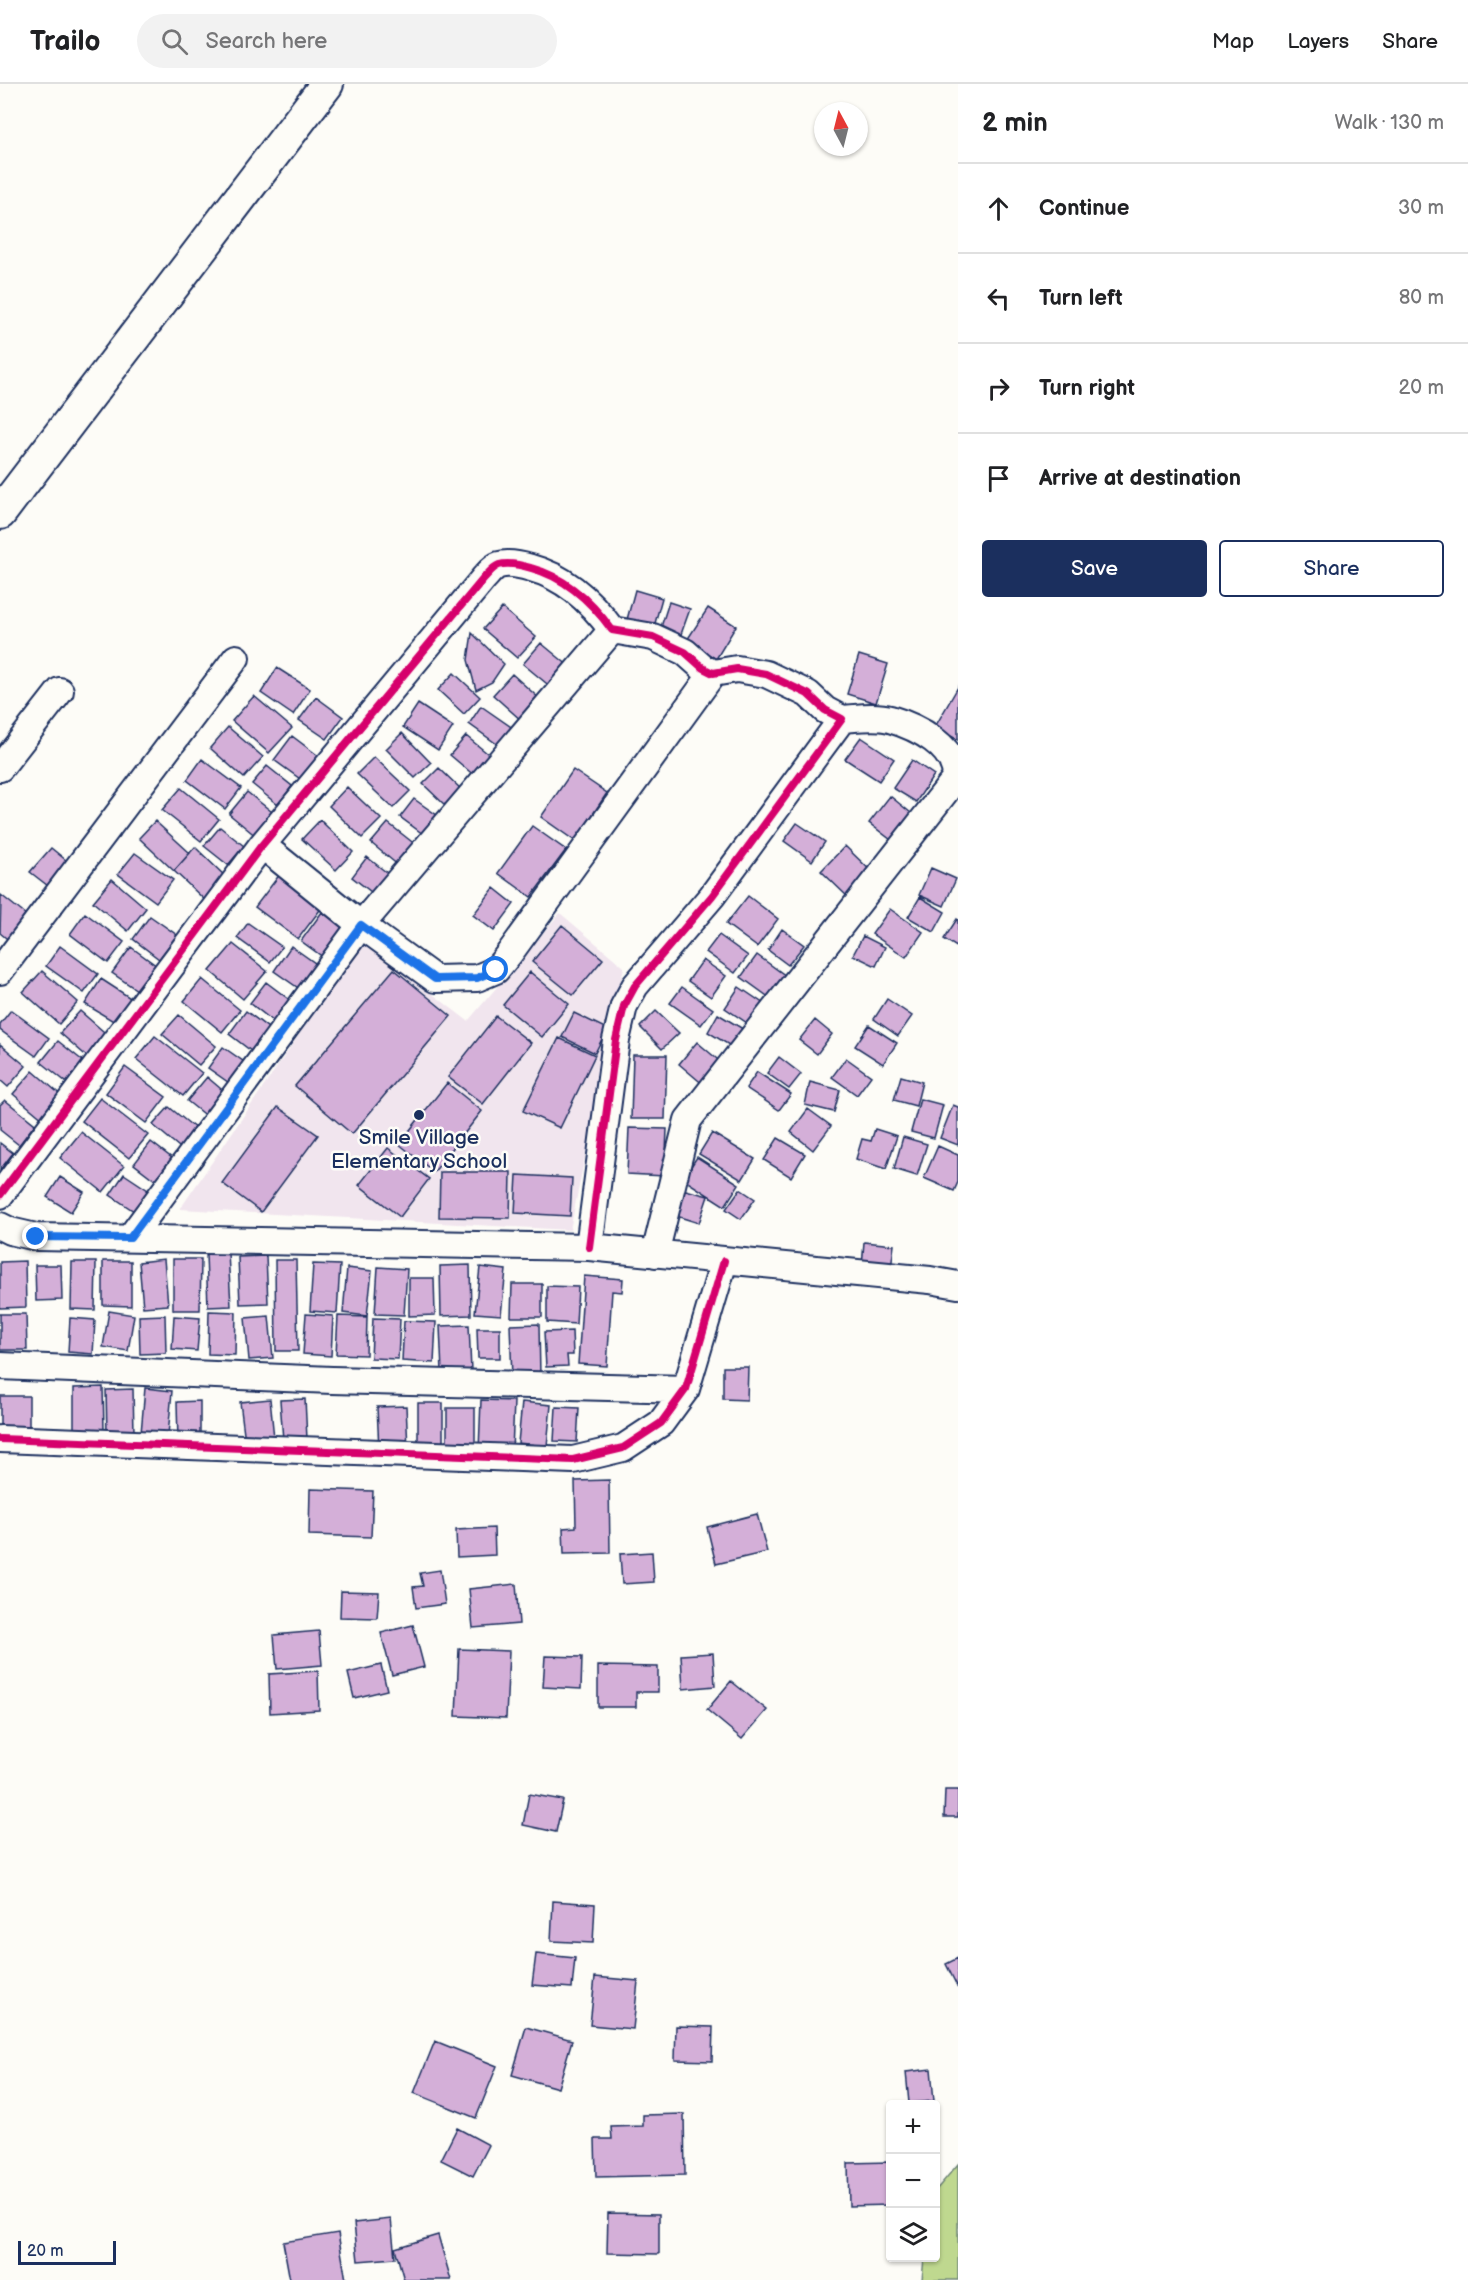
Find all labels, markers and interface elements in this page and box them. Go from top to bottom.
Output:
search box [137,14,557,68]
text: Trailo [30,25,101,58]
icon: search [158,25,191,58]
text: Search here [206,28,327,55]
text: Map [1212,29,1254,54]
text: Layers [1287,29,1349,54]
text: Share [1382,29,1438,54]
north arrow [814,102,868,156]
text: 2 min [982,108,1048,139]
text: Walk · 130 m [1335,111,1444,135]
icon: ahead [982,192,1015,225]
text: Continue [1039,195,1129,222]
text: 30 m [1398,196,1444,220]
icon: left [982,282,1015,315]
text: Turn left [1039,285,1123,312]
text: 80 m [1399,286,1444,310]
icon: right [982,372,1015,405]
text: Turn right [1039,375,1135,402]
text: 20 m [1399,376,1444,400]
icon: arrive [982,462,1015,495]
text: Arrive at destination [1039,465,1241,492]
button: Save [982,540,1207,597]
button: Share [1219,540,1444,597]
route start [482,956,508,982]
marker: Smile Village Elementary School [412,1108,426,1122]
place label: Smile Village Elementary School [331,1125,507,1174]
route end [22,1223,48,1249]
map controls [886,2100,940,2262]
button: + [886,2100,940,2154]
button: − [886,2154,940,2208]
button: layers [886,2208,940,2262]
scale bar [18,2238,116,2266]
text: 20 m [27,2242,63,2261]

